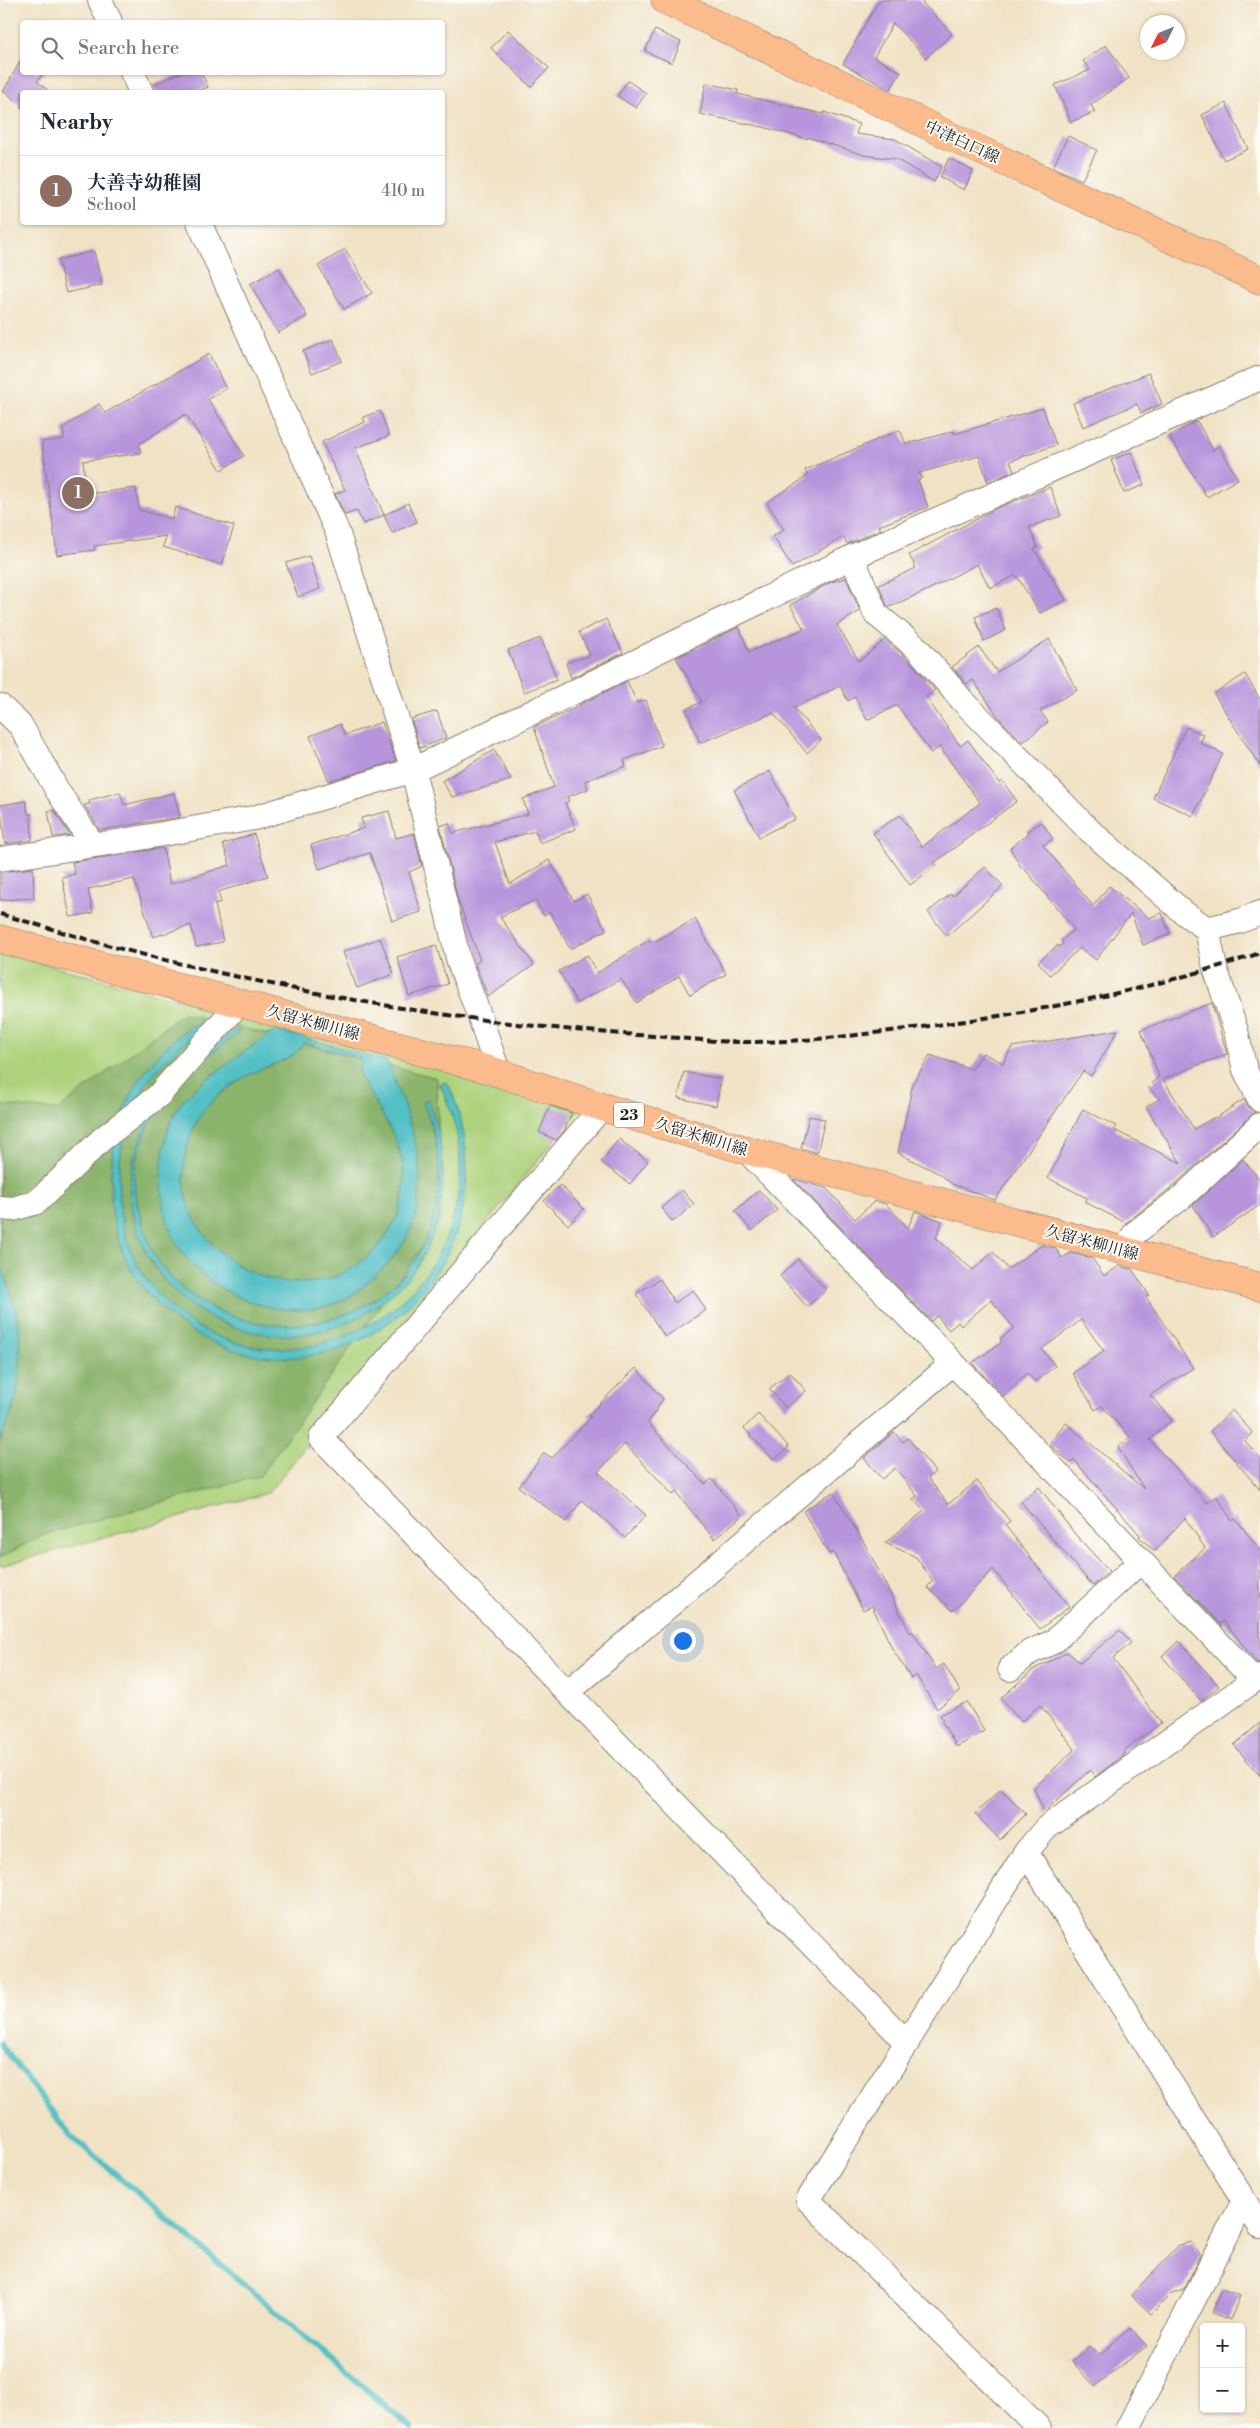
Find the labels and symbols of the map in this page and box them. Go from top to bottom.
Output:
north arrow [1140,15,1185,60]
street label: 中津白口線 [922,116,1002,168]
pin: 1 [62,474,94,512]
street label: 久留米柳川線 [264,1001,362,1045]
road number: 23 [614,1102,644,1128]
street label: 久留米柳川線 [652,1113,750,1161]
street label: 久留米柳川線 [1043,1221,1141,1265]
your location [670,1628,696,1654]

